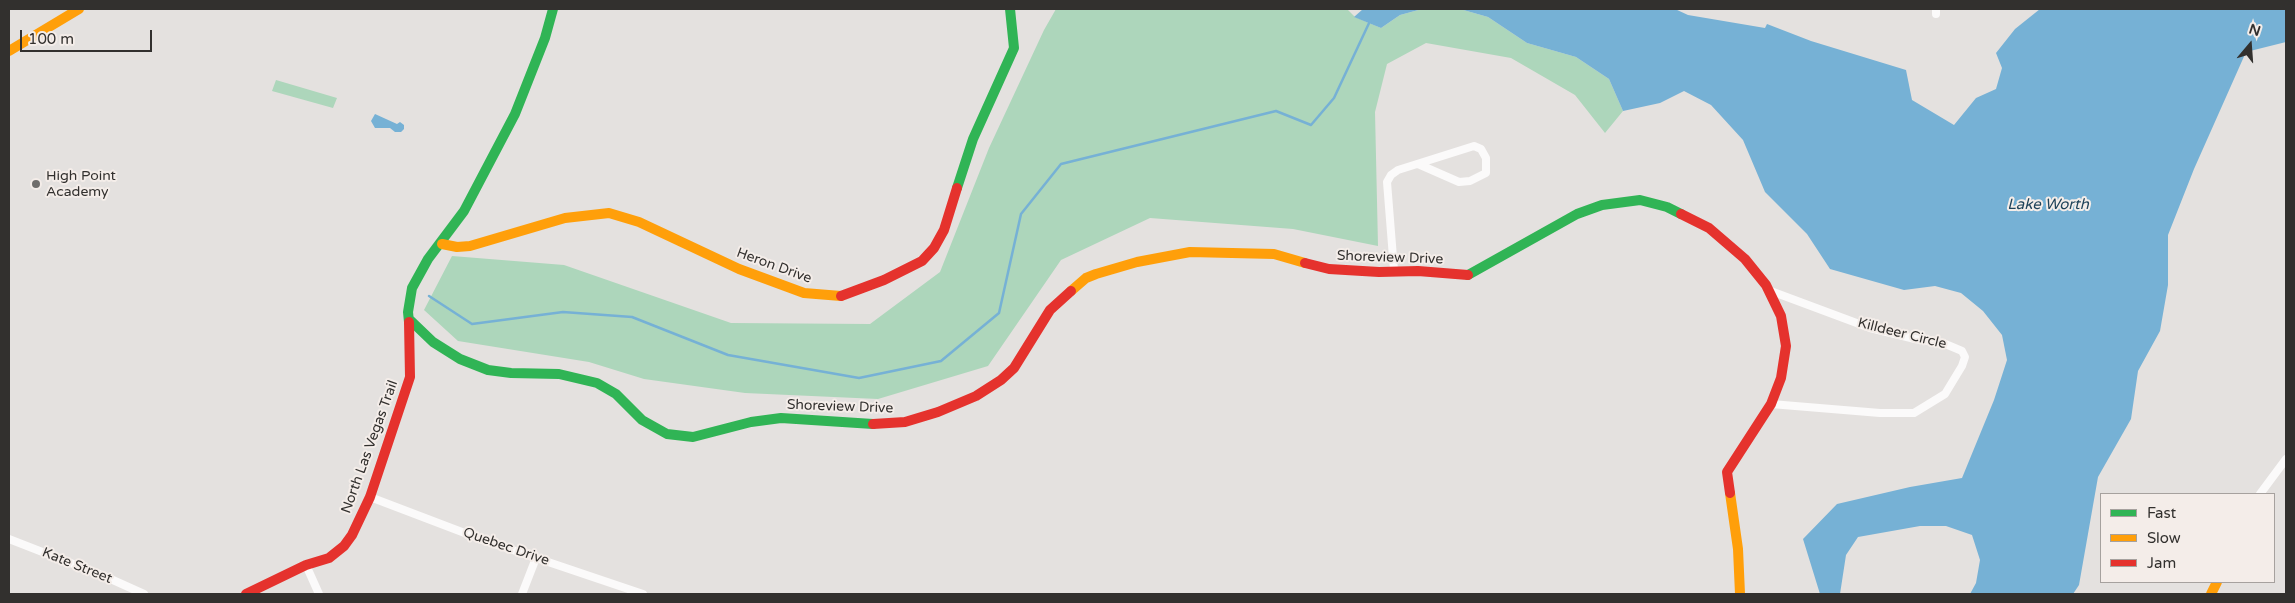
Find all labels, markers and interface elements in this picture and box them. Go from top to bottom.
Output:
scale bar [22,20,155,52]
north arrow [2225,20,2275,70]
text: N [2247,20,2263,40]
text: 100 m [28,30,74,48]
place label: High Point Academy [46,168,116,200]
marker: High Point Academy [30,178,42,190]
water label: Lake Worth [2007,196,2089,214]
street label: Heron Drive [734,245,814,287]
street label: Shoreview Drive [1336,248,1444,268]
street label: Killdeer Circle [1856,315,1948,353]
street label: North Las Vegas Trail [338,378,402,516]
street label: Shoreview Drive [786,397,894,417]
legend [2100,493,2275,583]
text: Fast [2147,504,2176,522]
street label: Quebec Drive [461,524,551,570]
text: Slow [2147,529,2181,547]
street label: Kate Street [40,544,114,588]
text: Jam [2147,554,2176,572]

